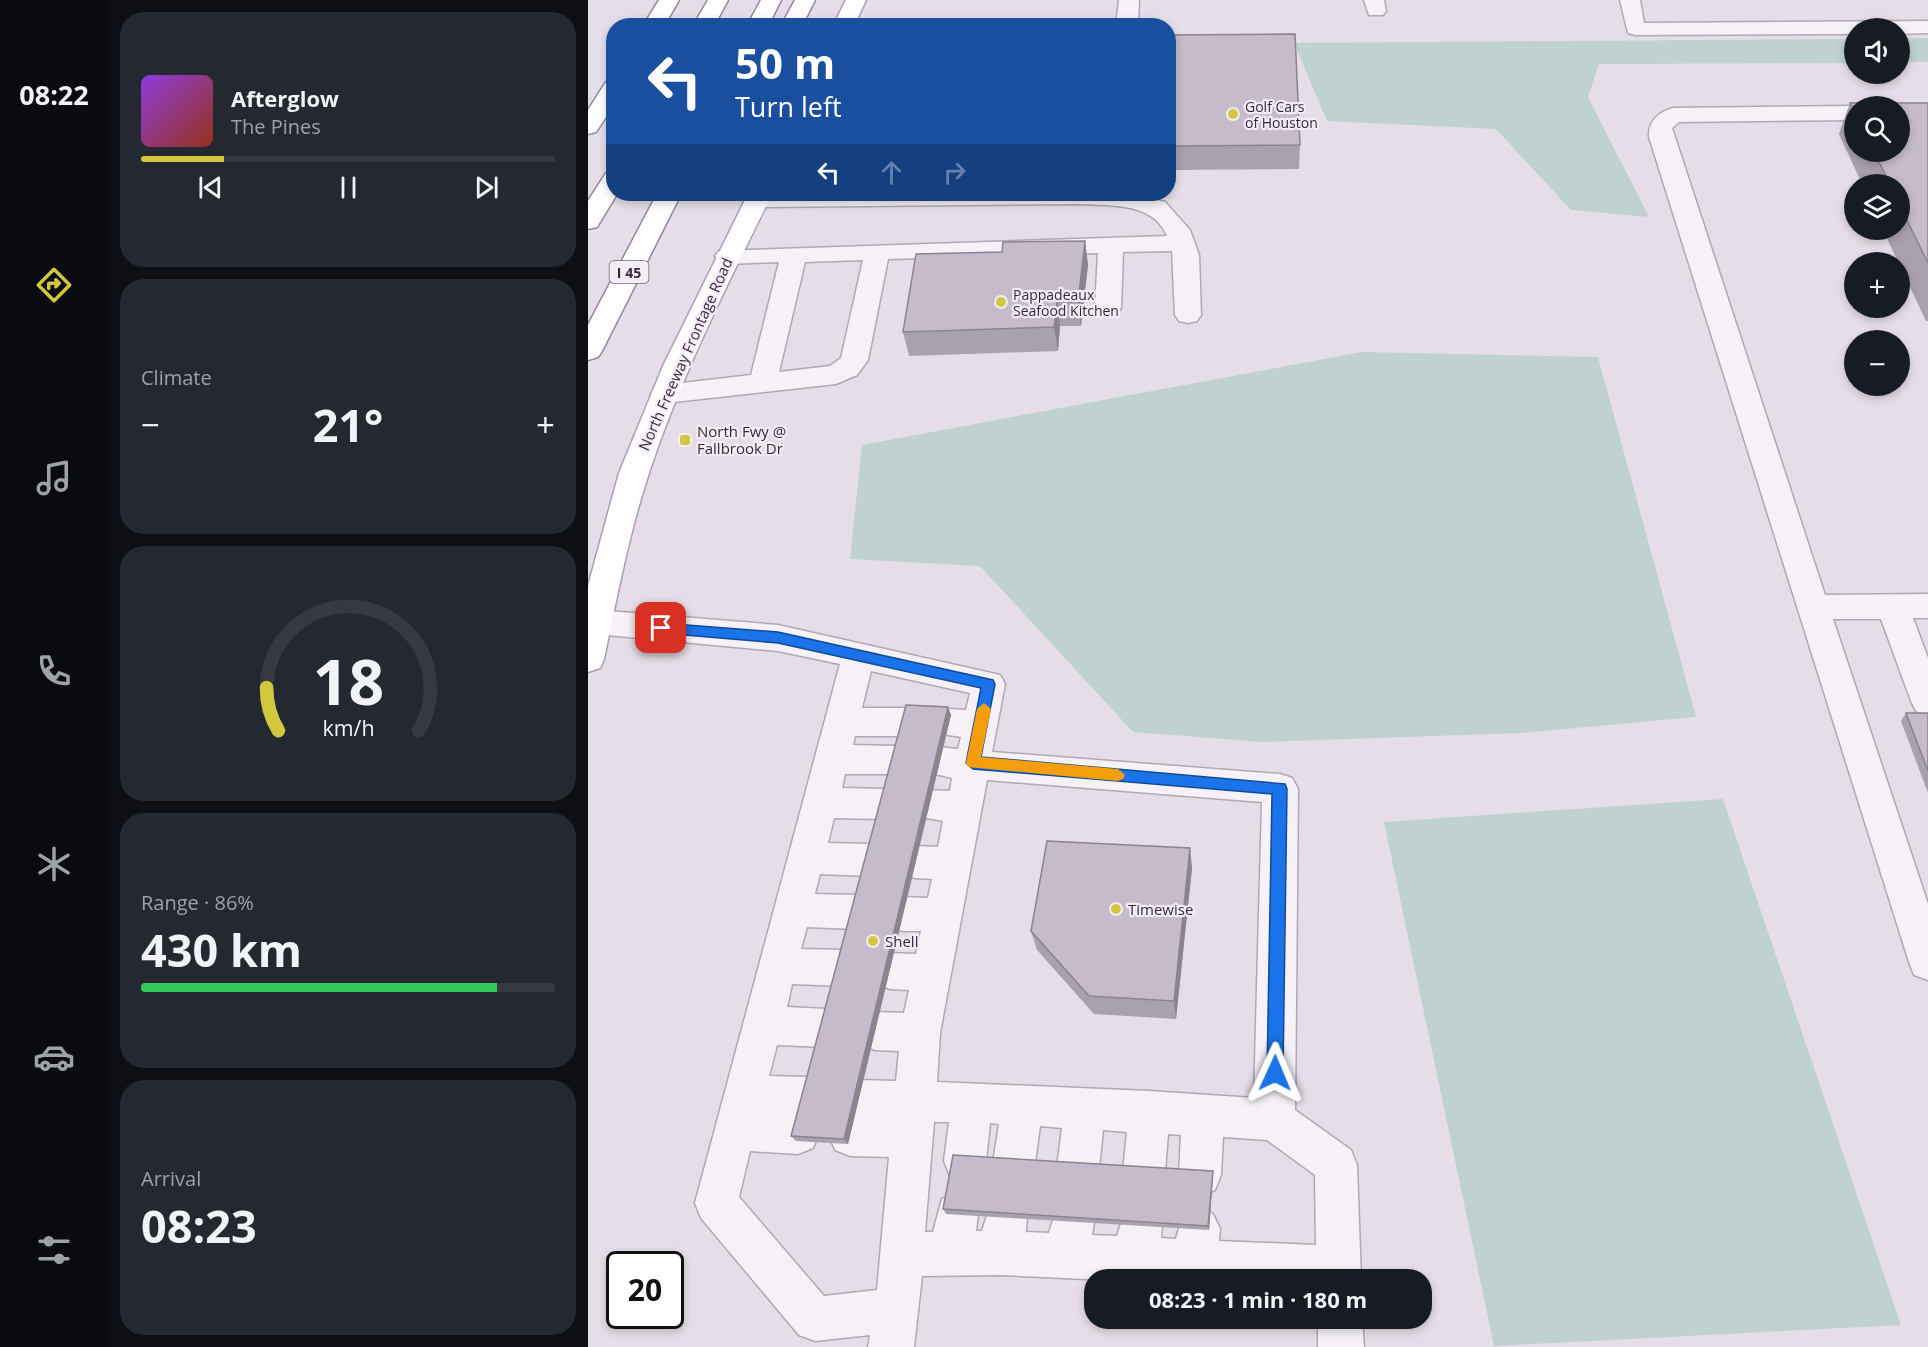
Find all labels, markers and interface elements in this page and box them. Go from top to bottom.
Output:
map controls [1844,18,1910,396]
button: sound [1844,18,1910,84]
text: 50 m [735,34,835,91]
icon: left [636,42,714,120]
text: 08:22 [19,76,89,113]
text: Afterglow [231,83,339,113]
text: Turn left [735,88,842,125]
button: search [1844,96,1910,162]
place label: Golf Cars of Houston [1245,97,1318,132]
marker: Golf Cars of Houston [1226,107,1240,121]
text: The Pines [231,113,321,140]
icon: left [812,156,845,189]
icon: ahead [875,156,908,189]
icon: right [938,156,971,189]
icon: previous [194,171,227,204]
icon: pause [332,171,365,204]
icon: next [470,171,503,204]
button: layers [1844,174,1910,240]
button: + [1844,252,1910,318]
street label: North Freeway Frontage Road [633,254,737,454]
road number: I 45 [610,261,648,283]
icon: directions [33,264,75,306]
place label: Pappadeaux Seafood Kitchen [1013,285,1119,320]
marker: Pappadeaux Seafood Kitchen [994,295,1008,309]
button: − [1844,330,1910,396]
text: Climate [141,364,212,391]
text: 21° [313,394,383,455]
text: − [141,402,160,447]
text: + [536,402,555,447]
place label: North Fwy @ Fallbrook Dr [697,421,786,458]
marker: North Fwy @ Fallbrook Dr [678,433,692,447]
icon: music [33,457,75,499]
pin [635,602,686,653]
icon: arrive [644,611,677,644]
text: 18 [312,638,384,723]
icon: phone [33,650,75,692]
text: km/h [322,713,374,742]
icon: climate [33,843,75,885]
text: Range · 86% [141,889,254,916]
place label: Timewise [1128,899,1193,919]
marker: Timewise [1109,902,1123,916]
text: 430 km [141,919,302,980]
place label: Shell [885,931,918,951]
marker: Shell [866,934,880,948]
icon: car [33,1036,75,1078]
position arrow [1243,1041,1307,1105]
text: Arrival [141,1165,201,1192]
text: 08:23 [141,1195,257,1256]
icon: filters [33,1229,75,1271]
speed limit sign: 20 [606,1251,684,1329]
text: 08:23 · 1 min · 180 m [1149,1284,1367,1314]

